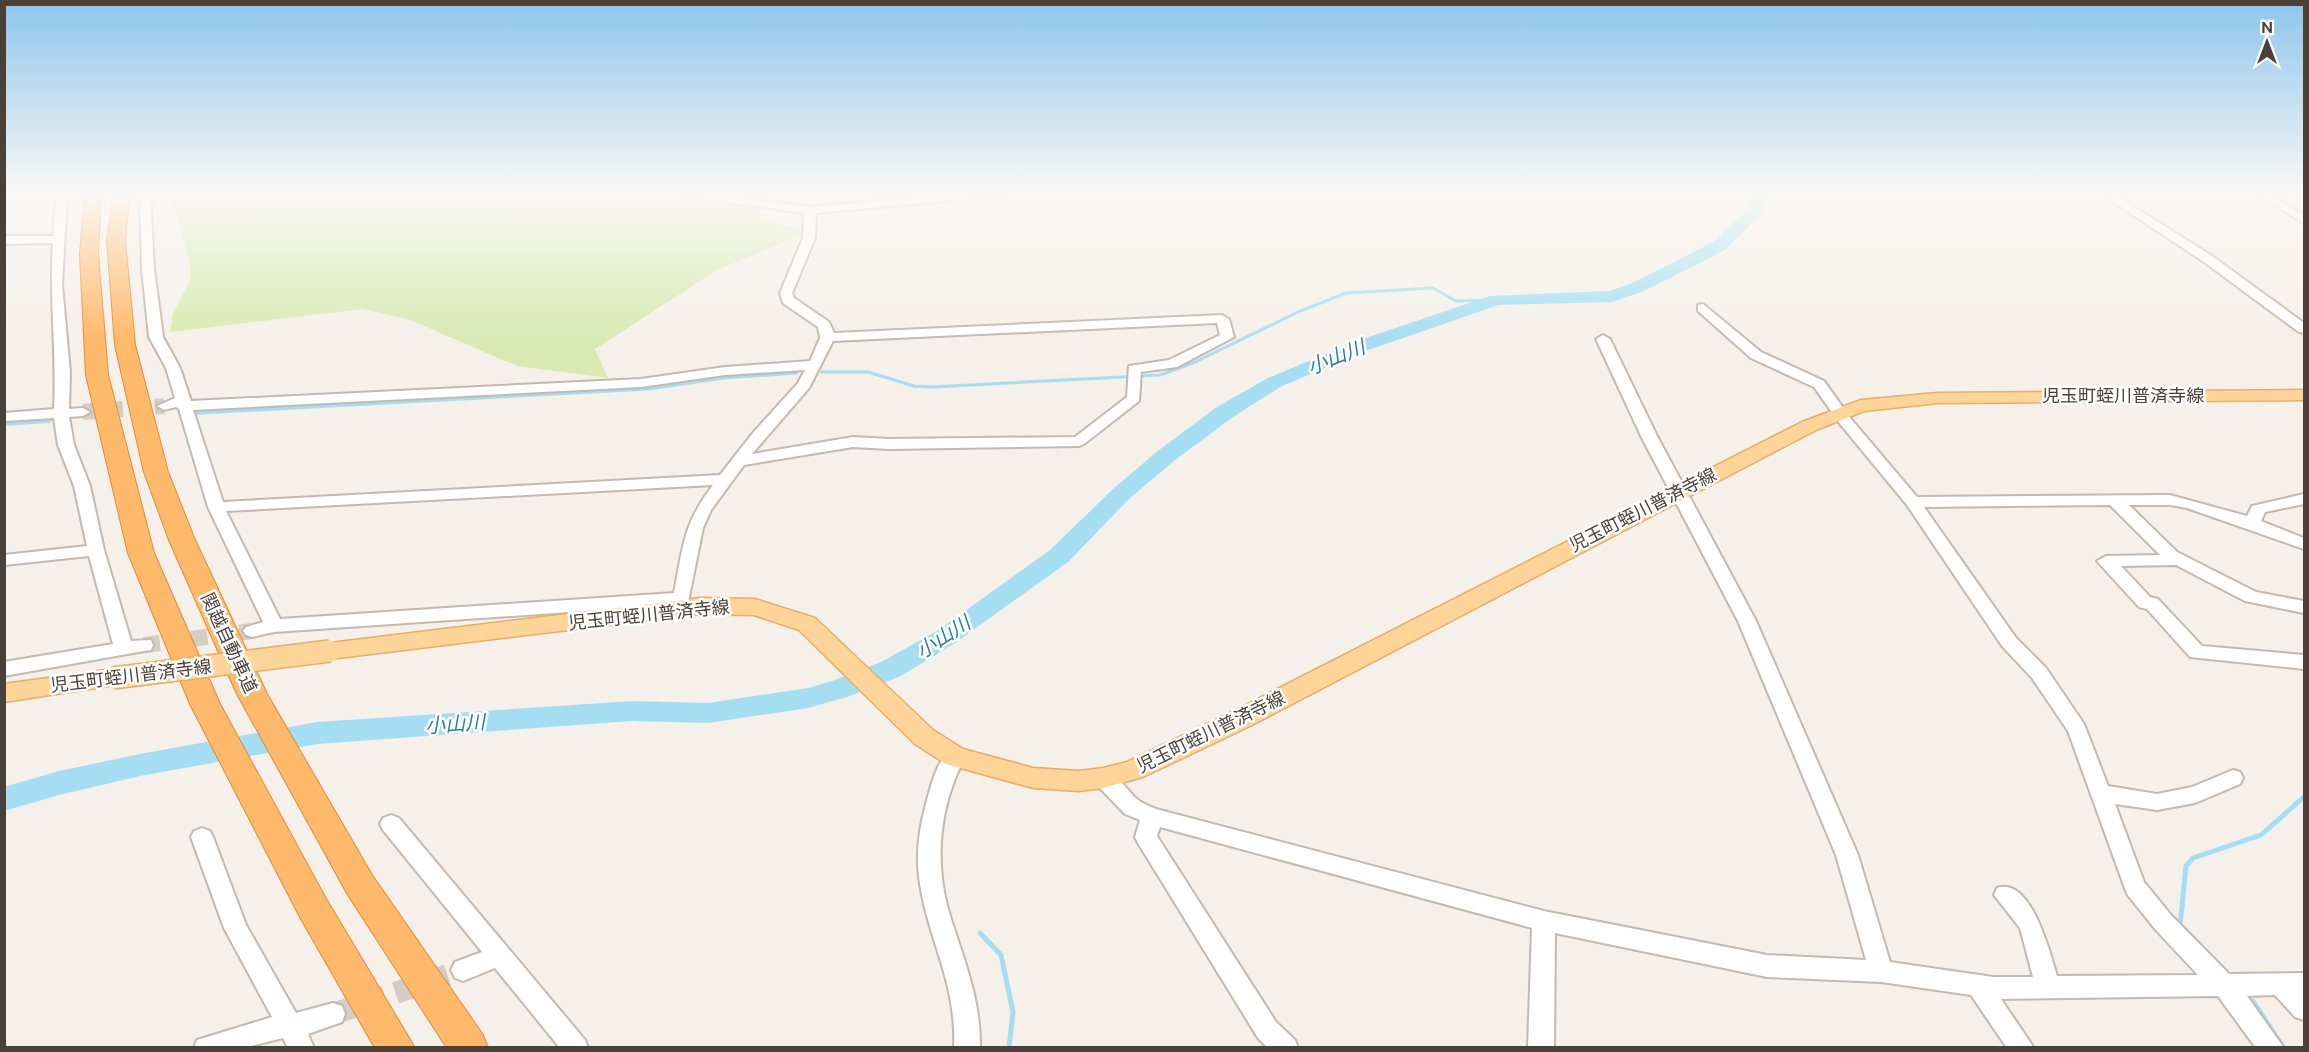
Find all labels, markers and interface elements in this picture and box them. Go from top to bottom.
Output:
north arrow [2237,12,2297,72]
text: N [2261,17,2273,38]
water label: 小山川 [1303,333,1371,380]
street label: 児玉町蛭川普済寺線 [2042,384,2204,408]
street label: 児玉町蛭川普済寺線 [1565,463,1721,557]
street label: 関越自動車道 [195,589,263,697]
street label: 児玉町蛭川普済寺線 [567,595,731,635]
water label: 小山川 [911,609,977,664]
street label: 児玉町蛭川普済寺線 [49,654,213,698]
street label: 児玉町蛭川普済寺線 [1133,686,1289,778]
water label: 小山川 [424,709,488,739]

